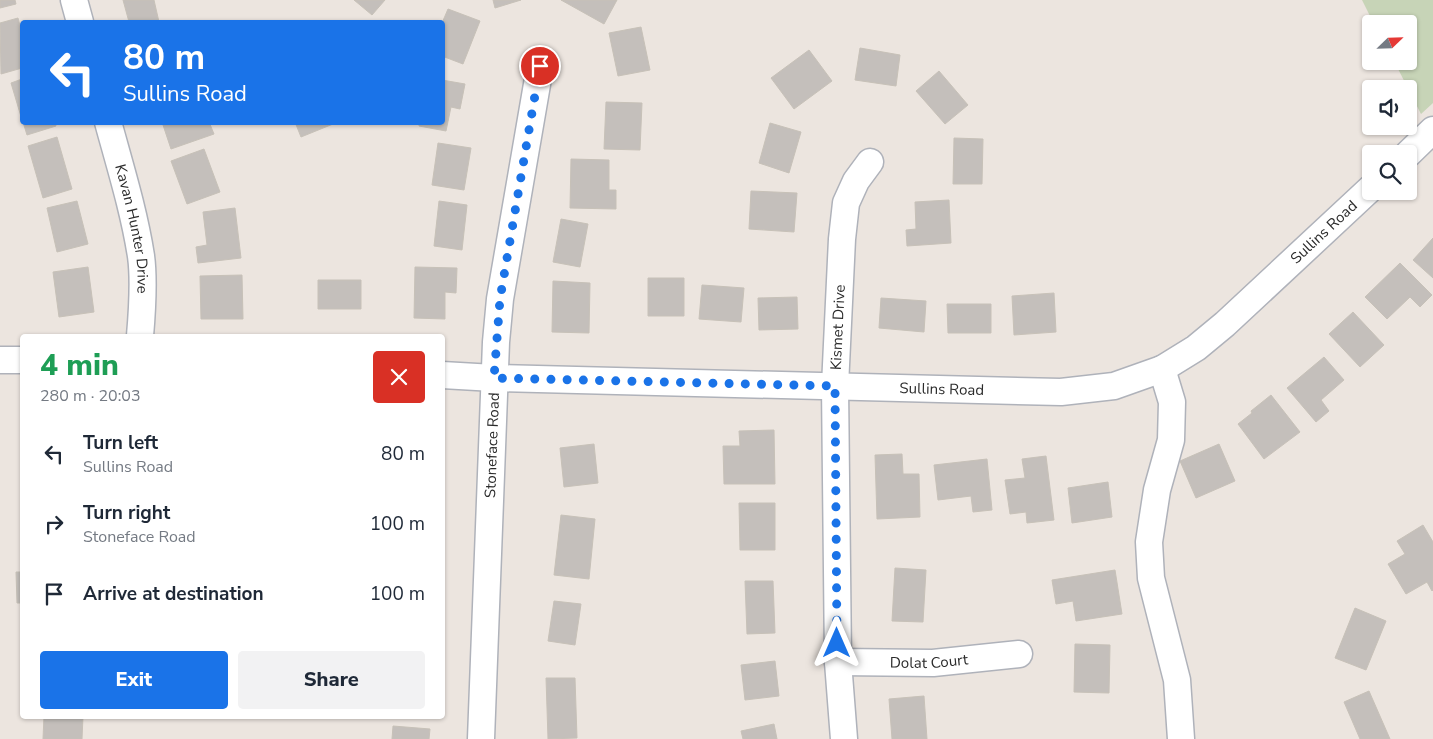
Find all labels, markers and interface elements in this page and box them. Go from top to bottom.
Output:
north arrow [1362,15,1418,70]
map controls [1362,15,1417,200]
text: 80 m [123,34,205,81]
icon: left [40,40,105,105]
pin [519,45,561,87]
icon: arrive [526,52,554,80]
text: Sullins Road [123,79,247,109]
button: sound [1362,80,1417,135]
button: search [1362,145,1417,200]
street label: Kavan Hunter Drive [110,162,153,294]
street label: Sullins Road [1286,196,1361,268]
street label: Kismet Drive [826,284,850,371]
text: 4 min [40,345,119,386]
button: close [373,351,425,403]
street label: Sullins Road [899,378,984,400]
text: 280 m · 20:03 [40,385,141,407]
street label: Stoneface Road [480,392,504,498]
text: Turn left [83,430,158,456]
icon: left [40,440,68,468]
text: 80 m [381,441,425,467]
text: Sullins Road [83,456,173,478]
text: Turn right [83,500,170,526]
icon: right [40,510,68,538]
text: 100 m [370,511,425,537]
text: Stoneface Road [83,526,196,548]
icon: arrive [40,580,68,608]
text: Arrive at destination [83,581,264,607]
text: 100 m [370,581,425,607]
position arrow [810,616,862,668]
street label: Dolat Court [890,649,970,673]
button: Exit [40,651,228,709]
button: Share [238,651,425,709]

